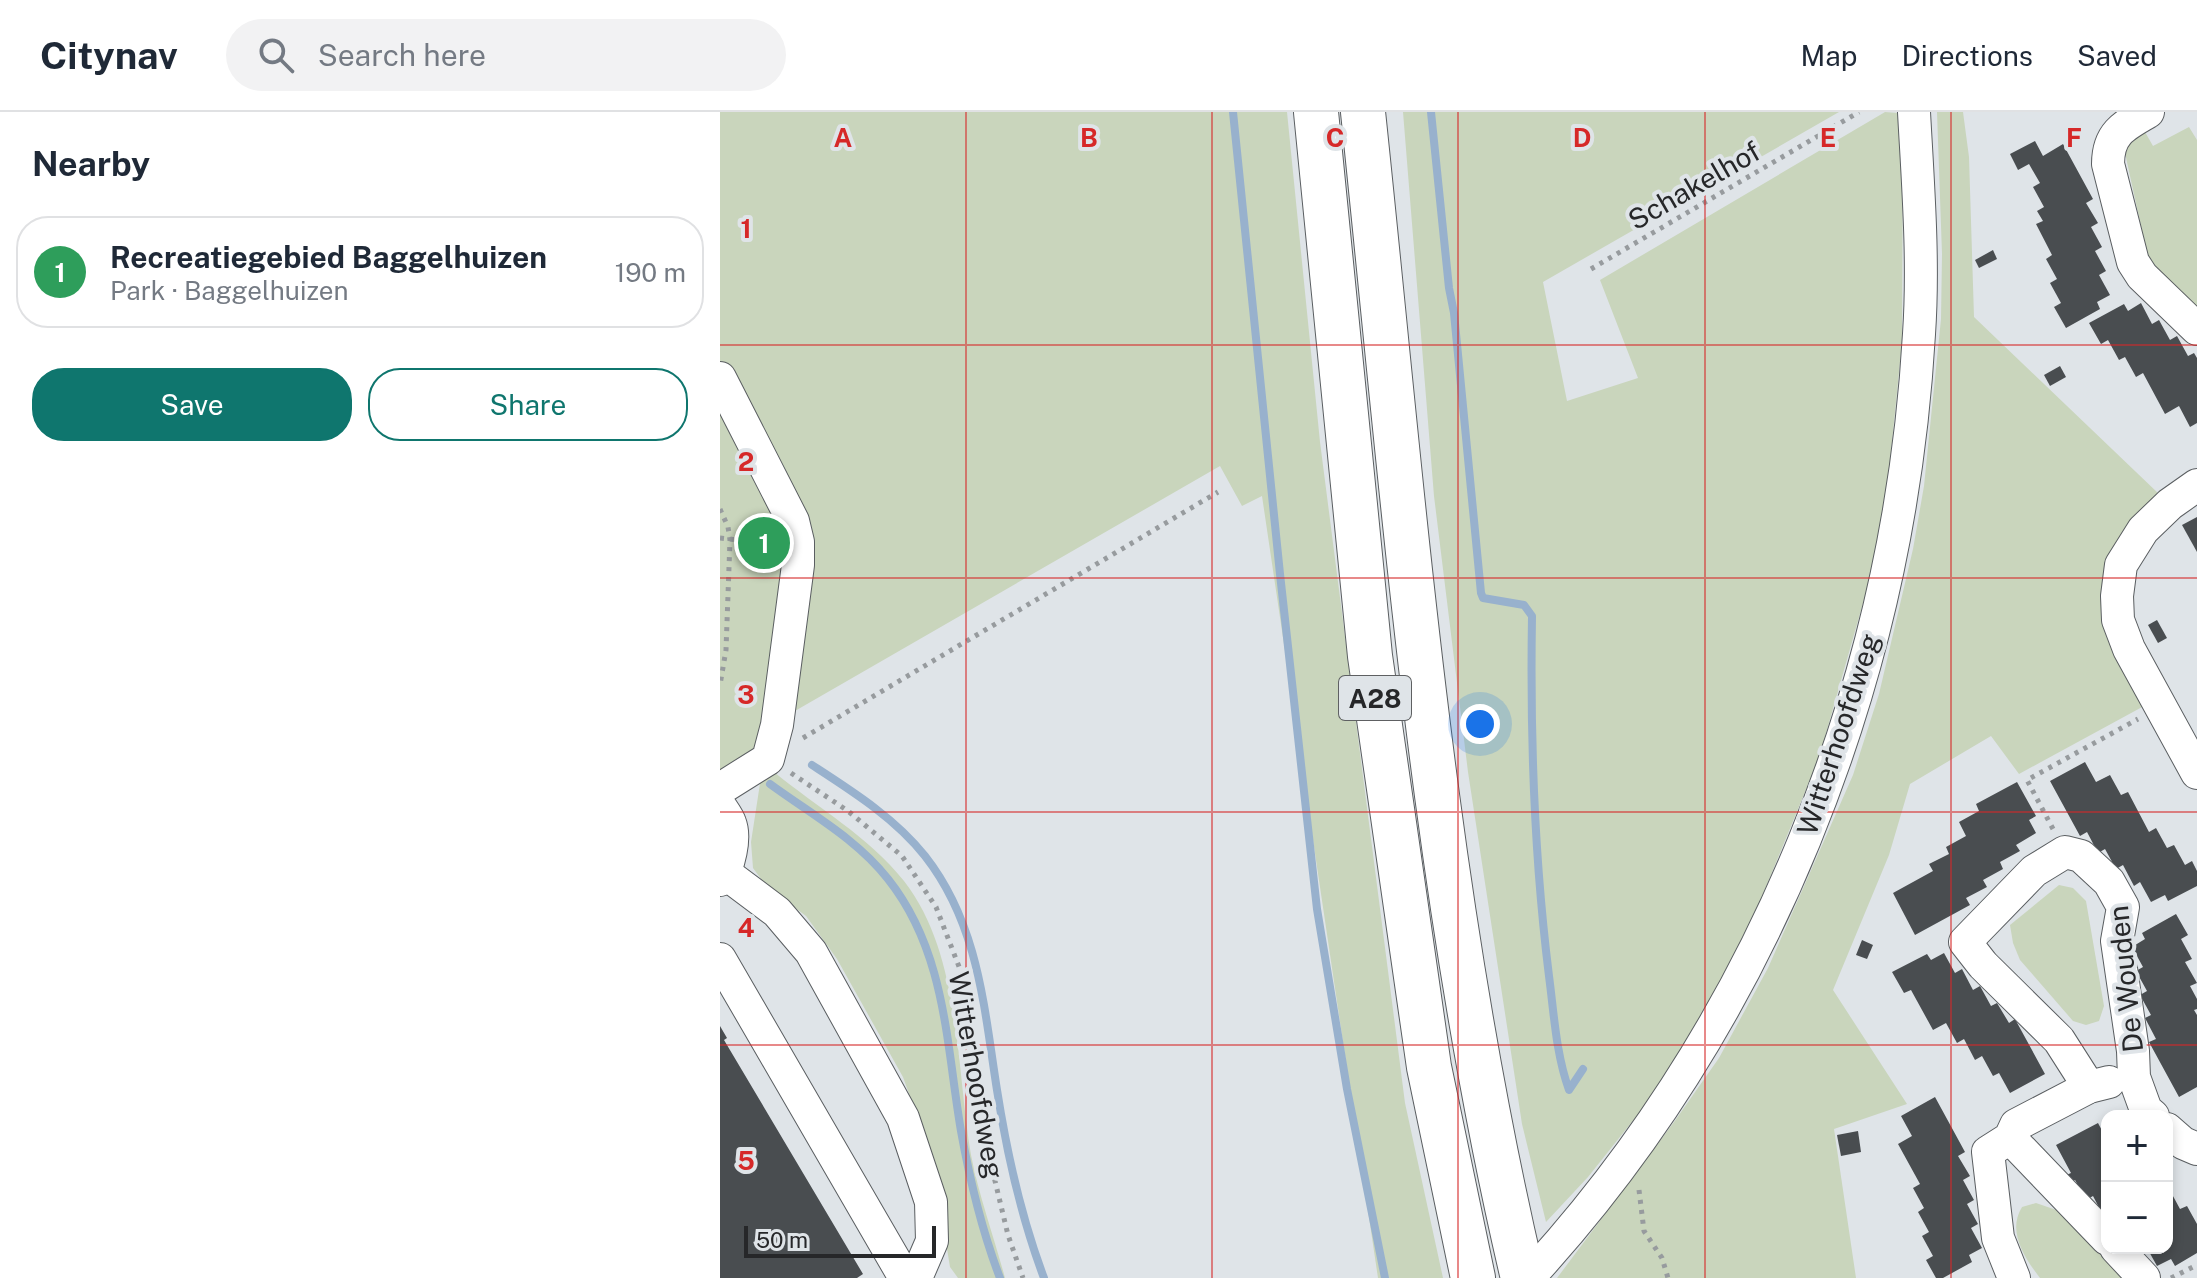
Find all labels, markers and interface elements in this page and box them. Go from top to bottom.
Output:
search box [226,19,786,91]
text: Citynav [40,33,178,78]
icon: search [254,33,298,77]
text: Search here [318,37,486,73]
text: Map [1801,39,1857,72]
text: Directions [1901,39,2033,72]
text: Saved [2077,39,2157,72]
text: A [834,122,853,153]
text: B [1080,122,1098,153]
text: C [1326,122,1344,153]
text: D [1573,122,1591,153]
text: E [1820,122,1836,153]
text: F [2066,122,2082,153]
street label: Schakelhof [1622,134,1766,236]
text: Nearby [32,144,150,184]
text: 1 [740,213,752,244]
text: Recreatiegebied Baggelhuizen [110,239,547,275]
text: 1 [54,257,66,288]
text: 190 m [615,257,686,288]
text: Park · Baggelhuizen [110,275,349,306]
button: Save [32,368,352,441]
button: Share [368,368,688,441]
text: 2 [738,446,754,477]
pin: 1 [738,513,790,573]
street label: Witterhoofdweg [1790,629,1886,839]
road number: A28 [1339,676,1411,720]
text: 3 [737,679,755,710]
your location [1460,704,1500,744]
street label: De Wouden [2101,904,2149,1054]
text: 4 [737,912,755,943]
street label: Witterhoofdweg [943,969,1011,1181]
map controls [2101,1110,2173,1254]
button: + [2101,1110,2173,1182]
text: 5 [737,1145,755,1176]
button: − [2101,1182,2173,1254]
scale bar [744,1222,936,1258]
text: 50 m [756,1227,808,1253]

